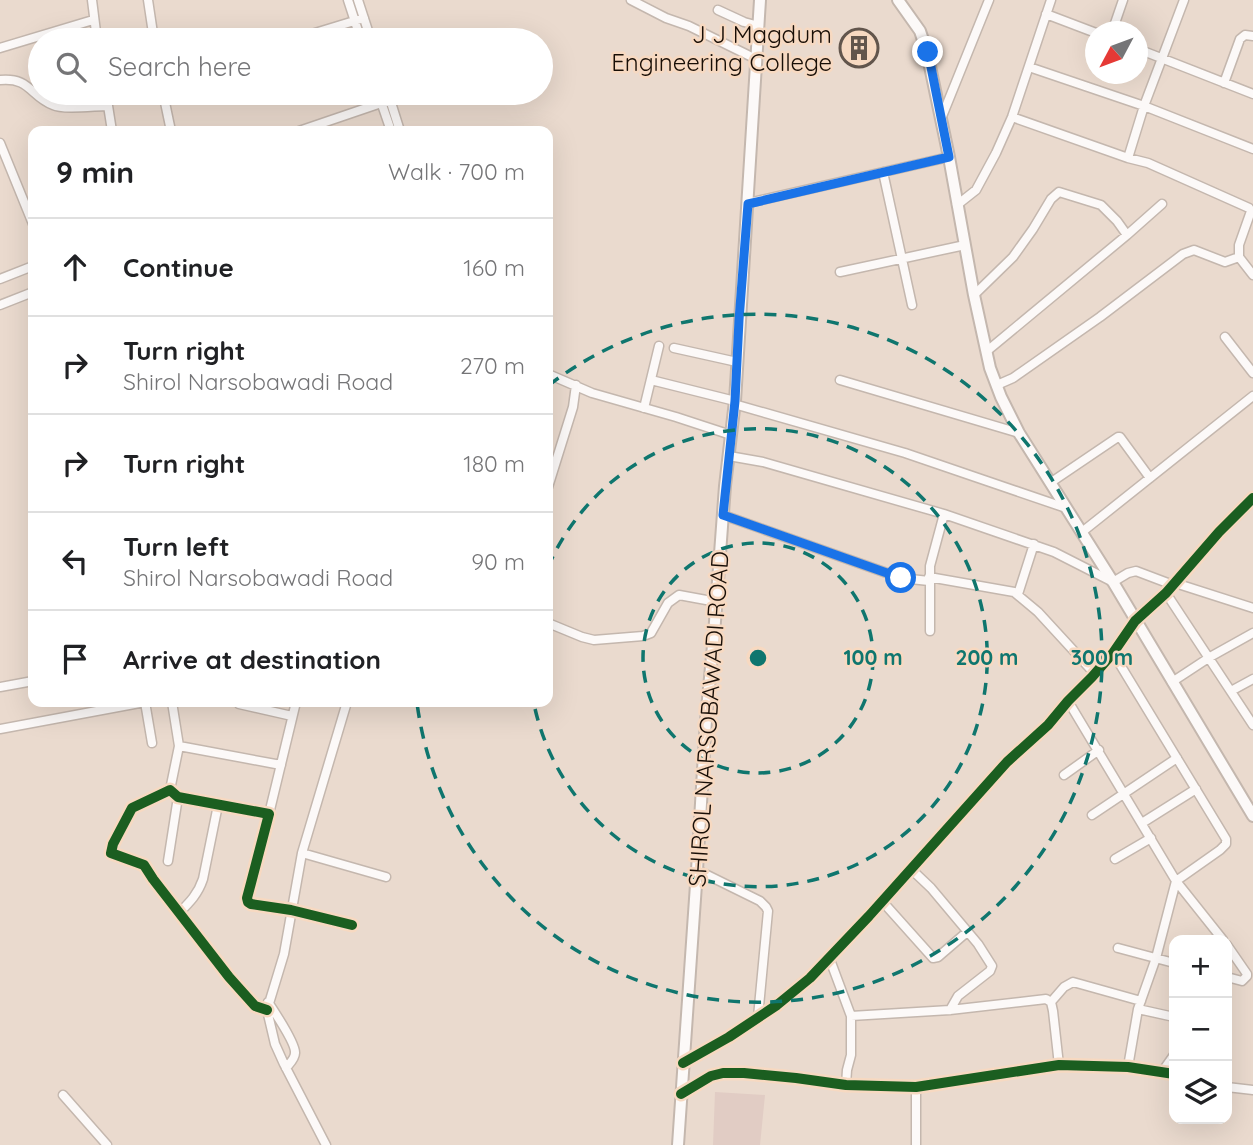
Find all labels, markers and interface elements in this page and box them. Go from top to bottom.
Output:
place label: J J Magdum Engineering College [611,19,832,77]
north arrow [1085,21,1148,84]
building icon: J J Magdum Engineering College [838,27,880,69]
search box [28,28,553,105]
route end [912,36,943,67]
icon: search [52,48,90,86]
text: Search here [108,50,252,83]
text: 9 min [56,153,134,191]
text: Walk · 700 m [388,157,525,186]
icon: ahead [56,248,94,286]
text: Continue [123,251,234,284]
text: 160 m [463,253,525,282]
text: Turn right [123,334,245,367]
icon: right [56,346,94,384]
text: 270 m [460,351,525,380]
text: Shirol Narsobawadi Road [123,367,393,396]
icon: right [56,444,94,482]
text: Turn right [123,447,245,480]
text: 180 m [463,449,525,478]
text: Turn left [123,530,230,563]
icon: left [56,542,94,580]
text: 90 m [471,547,525,576]
street label: SHIROL NARSOBAWADI ROAD [681,550,735,888]
route start [885,562,916,593]
text: Shirol Narsobawadi Road [123,563,393,592]
icon: arrive [56,640,94,678]
text: Arrive at destination [123,643,381,676]
text: 100 m [843,644,903,670]
text: 200 m [956,644,1018,670]
text: 300 m [1071,644,1133,670]
centre of rings [746,646,770,670]
map controls [1169,935,1232,1124]
button: + [1169,935,1232,998]
button: − [1169,998,1232,1061]
button: layers [1169,1061,1232,1124]

